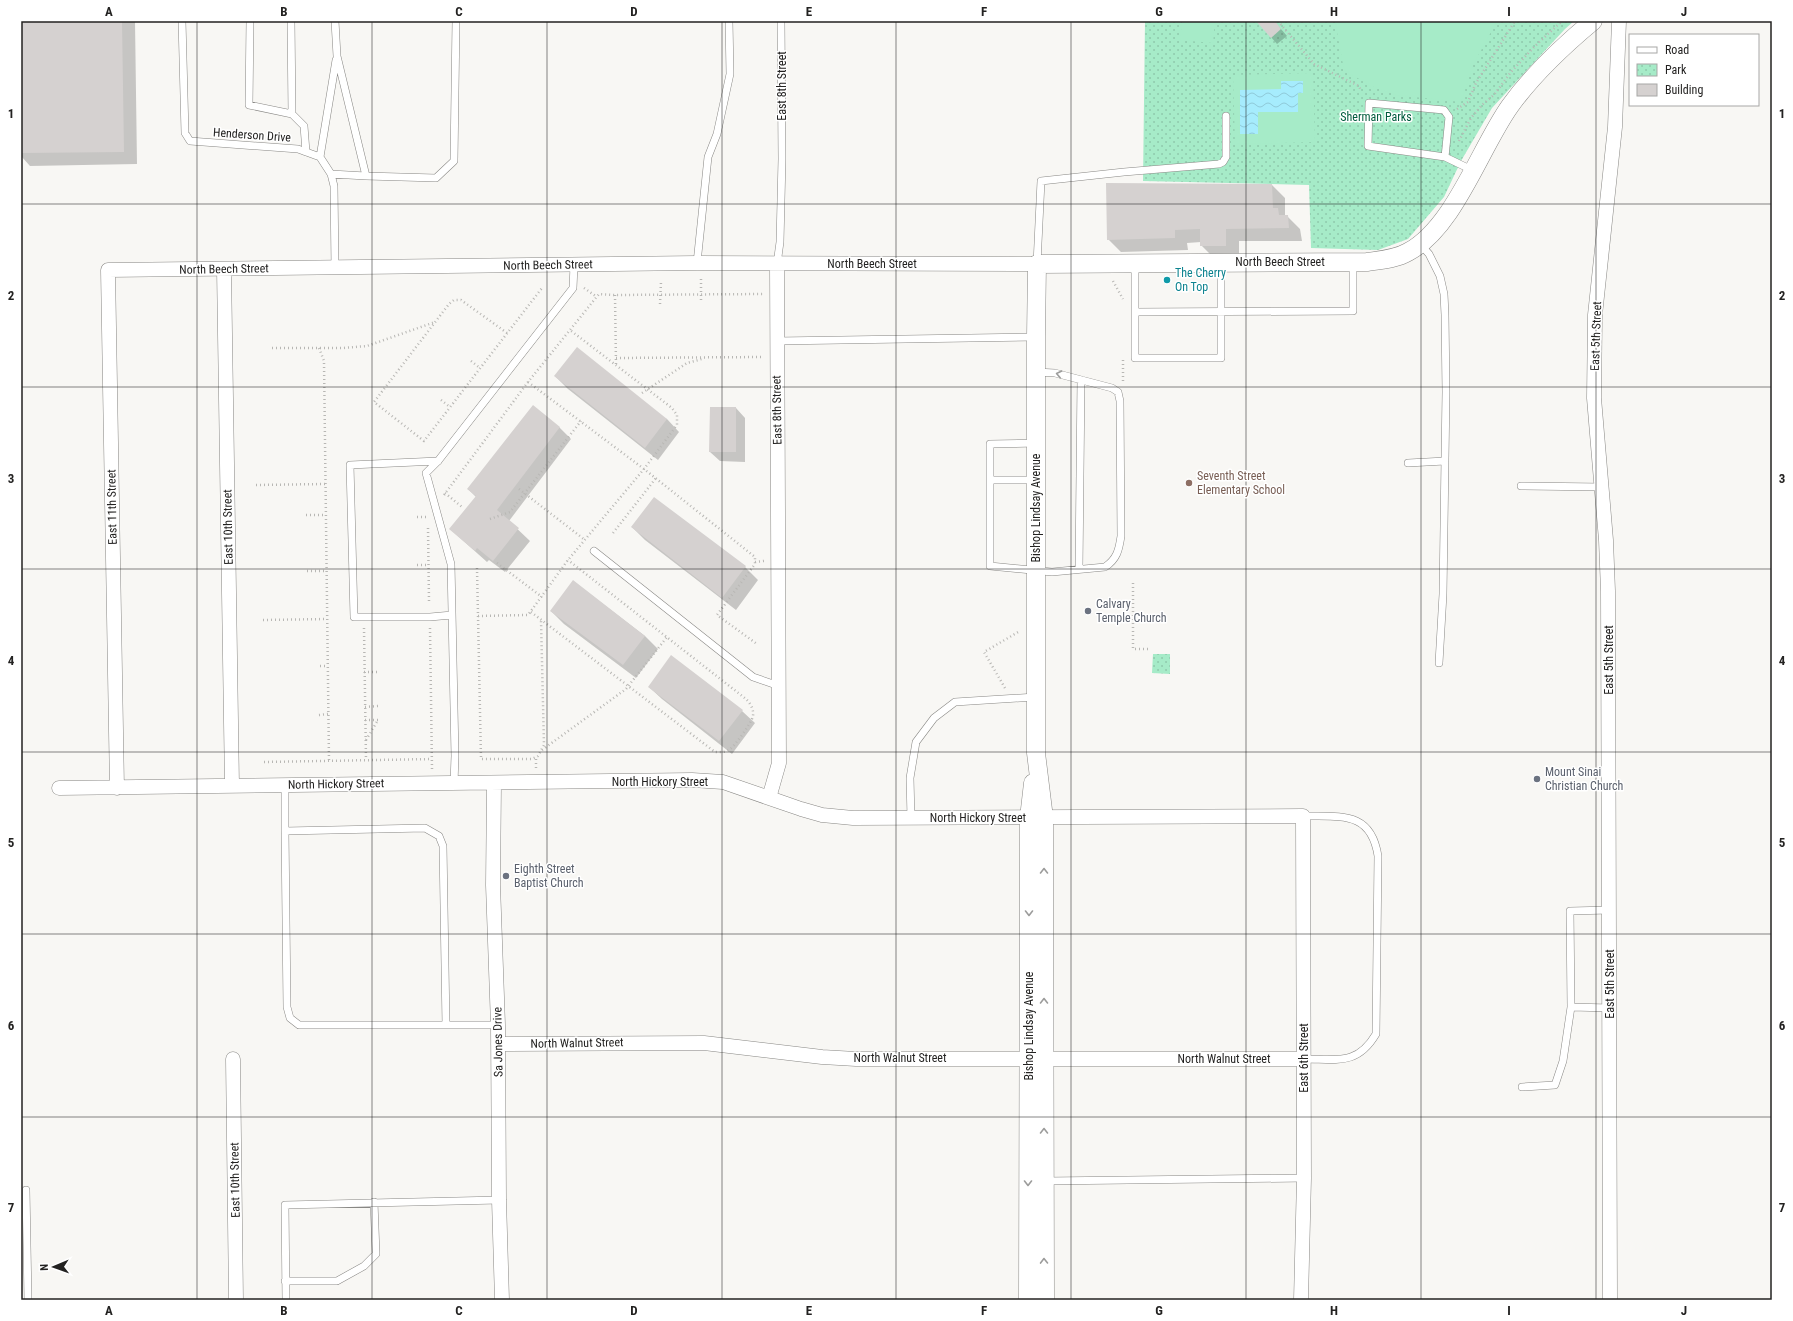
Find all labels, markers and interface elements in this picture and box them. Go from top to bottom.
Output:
text: A [105,4,113,19]
text: B [280,4,288,19]
text: C [455,4,463,19]
text: D [630,4,638,19]
text: E [806,4,813,19]
text: F [981,4,987,19]
text: G [1155,4,1163,19]
text: H [1330,4,1338,19]
text: I [1507,4,1511,19]
text: J [1681,4,1687,19]
legend [1629,34,1759,106]
text: Road [1665,43,1689,57]
street label: East 8th Street [775,51,789,121]
text: Park [1665,63,1687,77]
text: Building [1665,83,1703,97]
text: 1 [8,106,14,121]
text: 1 [1779,106,1785,121]
park label: Sherman Parks [1340,110,1412,124]
street label: Henderson Drive [213,125,292,145]
street label: North Beech Street [1235,255,1325,269]
street label: North Beech Street [503,257,593,273]
street label: North Beech Street [827,257,917,271]
street label: North Beech Street [179,261,269,277]
place label: The Cherry On Top [1175,266,1226,294]
marker: The Cherry On Top [1162,275,1172,285]
text: 2 [8,288,15,303]
text: 2 [1779,288,1786,303]
street label: East 5th Street [1588,301,1604,371]
one-way arrow [1055,371,1062,379]
street label: East 8th Street [769,375,785,445]
street label: Bishop Lindsay Avenue [1029,453,1043,562]
street label: East 11th Street [104,469,120,545]
place label: Seventh Street Elementary School [1197,469,1285,497]
text: 3 [8,471,14,486]
text: 3 [1779,471,1785,486]
marker: Seventh Street Elementary School [1184,478,1194,488]
street label: East 10th Street [220,489,236,565]
place label: Calvary Temple Church [1096,597,1167,625]
marker: Calvary Temple Church [1083,606,1093,616]
street label: East 5th Street [1602,625,1616,695]
text: 4 [8,653,15,668]
text: 4 [1779,653,1786,668]
place label: Mount Sinai Christian Church [1545,765,1624,793]
marker: Mount Sinai Christian Church [1532,774,1542,784]
street label: North Hickory Street [612,775,709,789]
street label: North Hickory Street [288,776,385,792]
street label: North Hickory Street [930,811,1027,825]
text: 5 [8,835,15,850]
text: 5 [1779,835,1786,850]
place label: Eighth Street Baptist Church [514,862,584,890]
one-way arrow [1040,868,1048,874]
marker: Eighth Street Baptist Church [501,871,511,881]
one-way arrow [1025,910,1033,916]
street label: East 5th Street [1603,949,1617,1019]
street label: Bishop Lindsay Avenue [1022,971,1036,1080]
one-way arrow [1040,998,1048,1004]
street label: Sa Jones Drive [490,1006,506,1077]
text: 6 [8,1018,15,1033]
text: 6 [1779,1018,1786,1033]
street label: East 6th Street [1297,1023,1311,1093]
street label: North Walnut Street [530,1035,624,1051]
street label: North Walnut Street [854,1051,947,1065]
street label: North Walnut Street [1178,1052,1271,1066]
one-way arrow [1040,1128,1048,1134]
street label: East 10th Street [227,1142,243,1218]
one-way arrow [1024,1180,1032,1186]
text: 7 [8,1200,15,1215]
text: 7 [1779,1200,1786,1215]
north arrow [34,1247,74,1287]
one-way arrow [1040,1258,1048,1264]
text: N [38,1263,51,1271]
text: A [105,1303,113,1318]
text: B [280,1303,288,1318]
text: C [455,1303,463,1318]
text: D [630,1303,638,1318]
text: E [806,1303,813,1318]
text: F [981,1303,987,1318]
text: G [1155,1303,1163,1318]
text: H [1330,1303,1338,1318]
text: I [1507,1303,1511,1318]
text: J [1681,1303,1687,1318]

